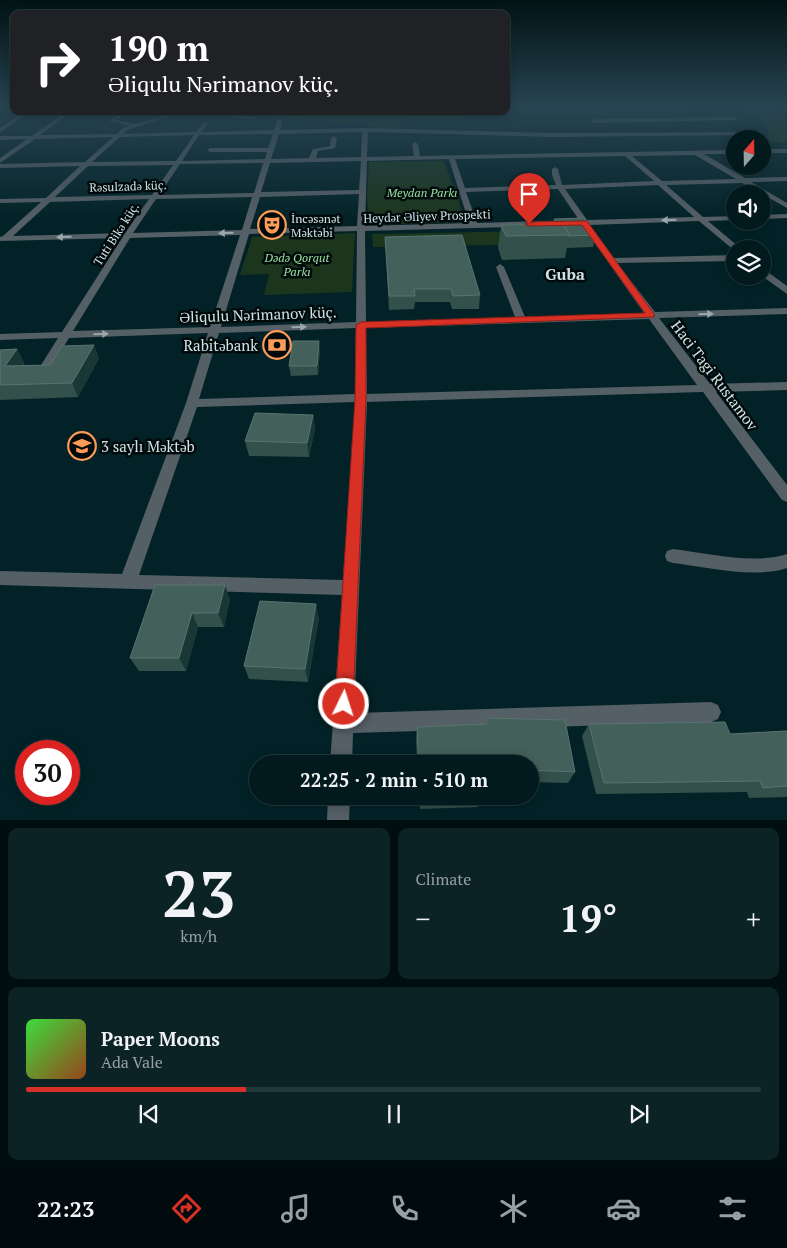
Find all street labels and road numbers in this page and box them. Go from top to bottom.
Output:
street label: Rəsulzadə küç. [89,177,167,195]
street label: Tuti Bikə küç. [90,200,142,268]
street label: Heydər Əliyev Prospekti [363,206,491,226]
street label: Əliqulu Nərimanov küç. [179,301,337,327]
street label: Haci Tagi Rustamov [667,316,763,434]

